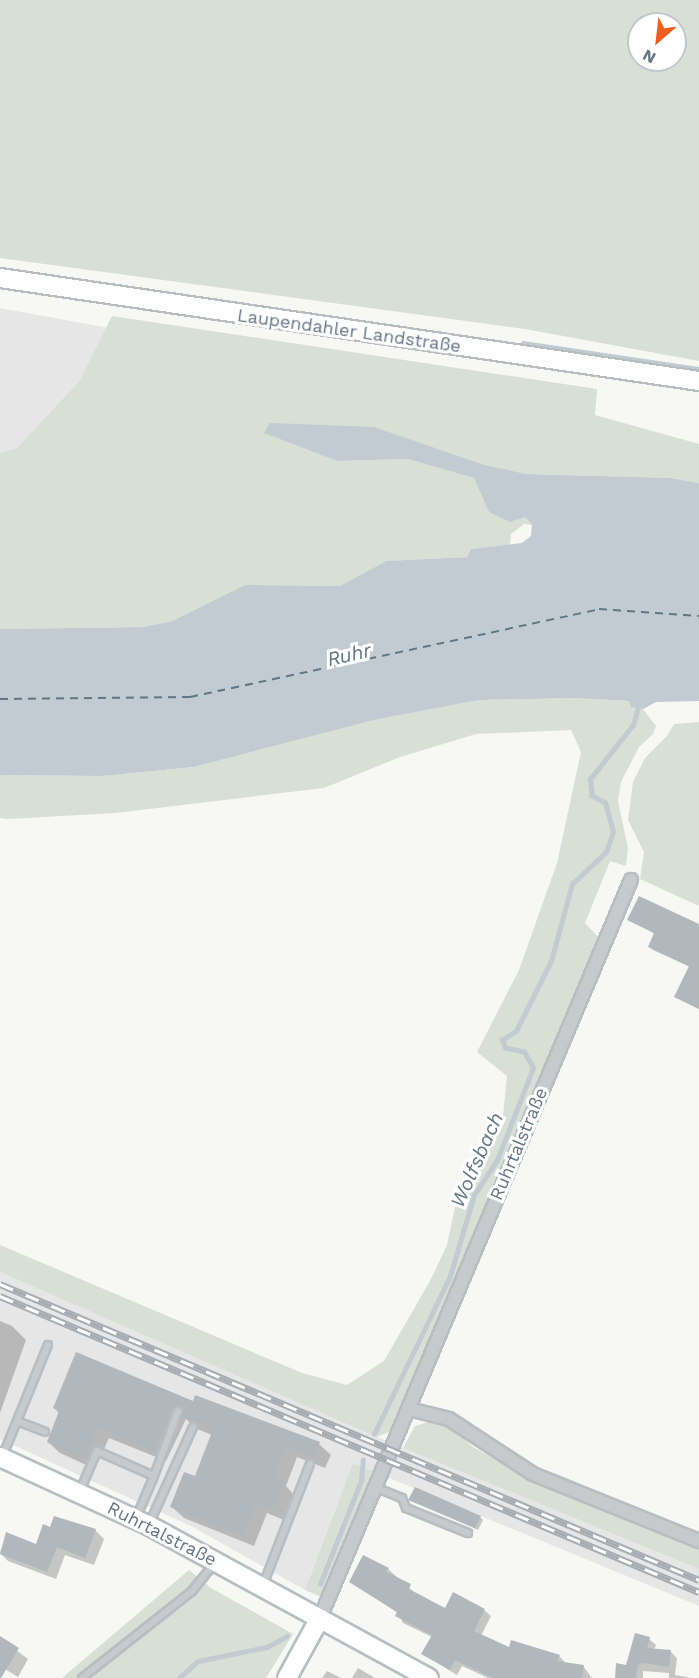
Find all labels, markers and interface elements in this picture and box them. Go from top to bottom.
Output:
north arrow [627,12,687,72]
text: N [640,45,659,68]
street label: Laupendahler Landstraße [236,305,462,357]
water label: Ruhr [325,638,373,672]
street label: Ruhrtalstraße [486,1085,552,1203]
water label: Wolfsbach [445,1109,509,1211]
street label: Ruhrtalstraße [104,1497,220,1571]

